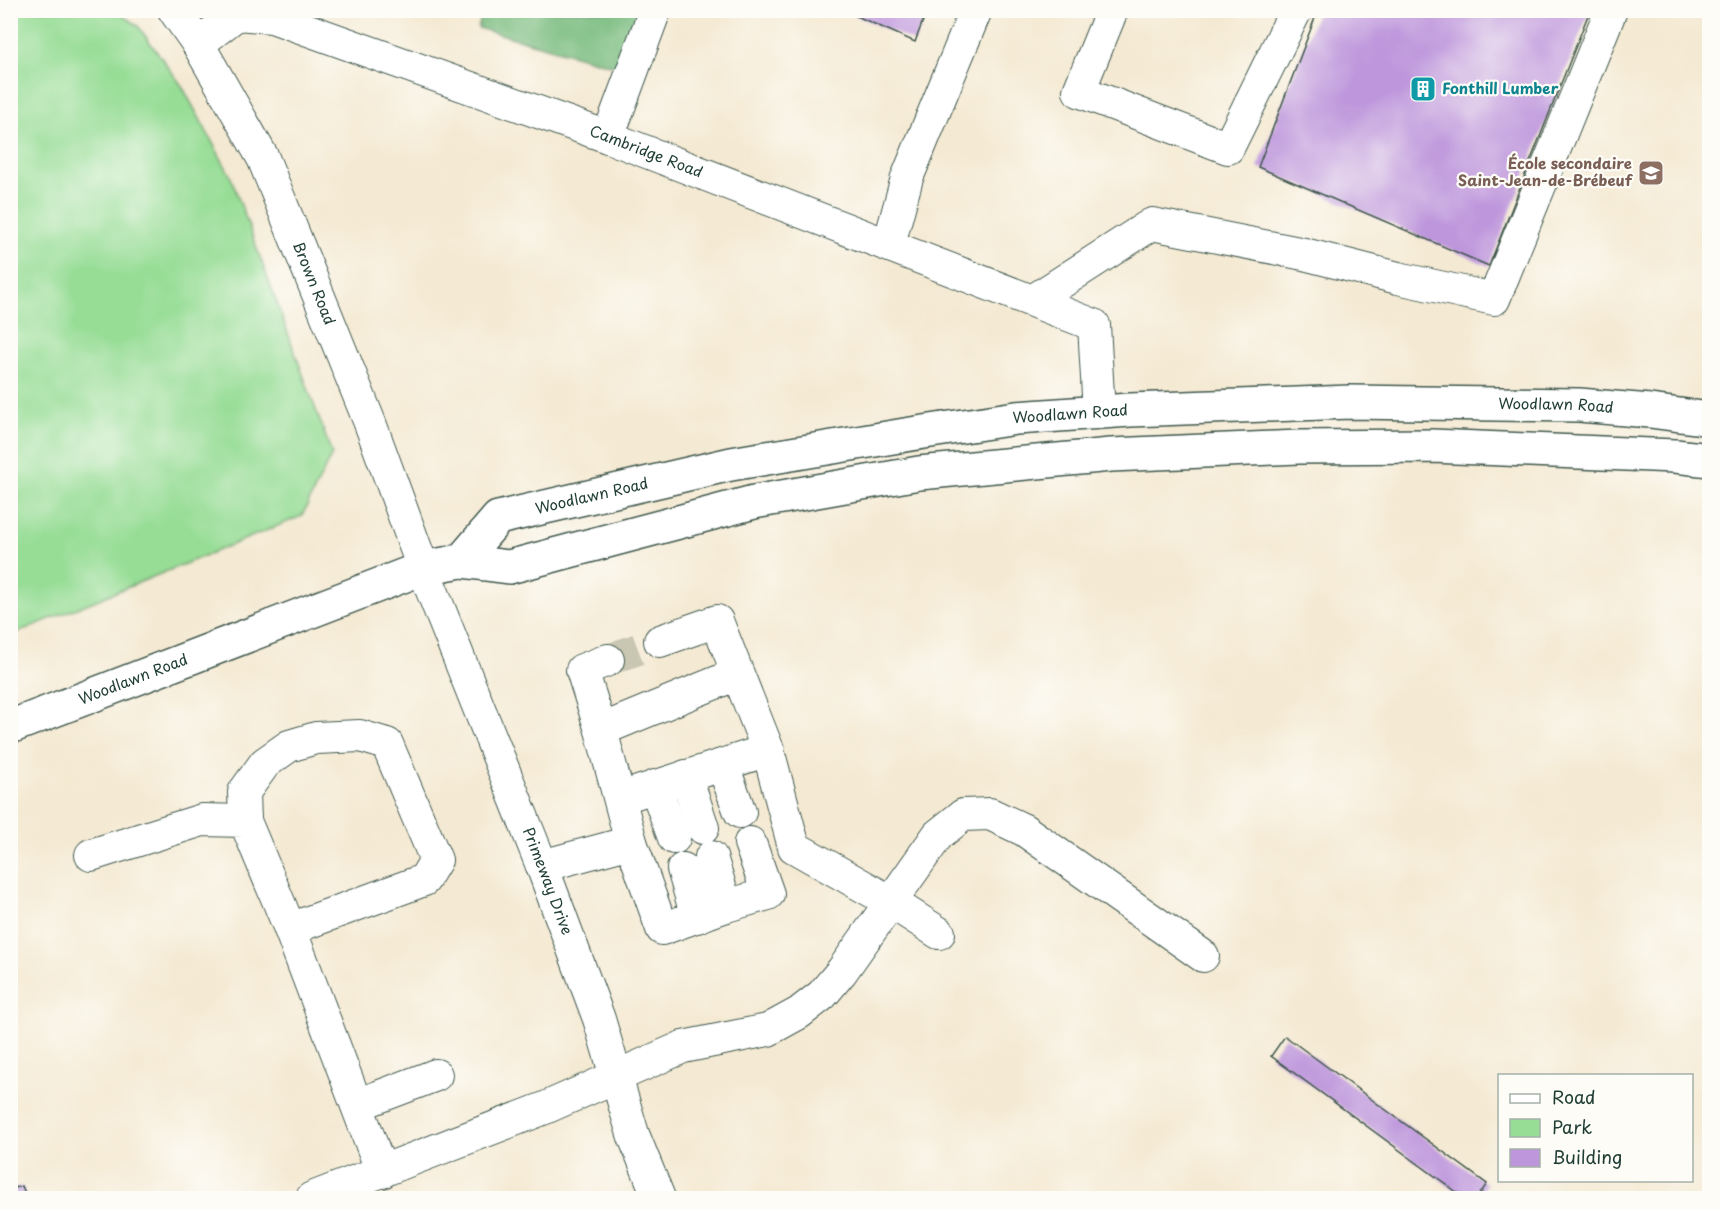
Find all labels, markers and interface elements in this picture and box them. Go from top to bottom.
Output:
building icon: Fonthill Lumber [1408,74,1438,104]
place label: Fonthill Lumber [1442,76,1558,99]
street label: Cambridge Road [587,118,707,183]
place label: École secondaire Saint-Jean-de-Brébeuf [1458,151,1634,191]
school or university icon: École secondaire Saint-Jean-de-Brébeuf [1636,158,1666,188]
street label: Brown Road [288,238,342,328]
street label: Woodlawn Road [1498,391,1615,418]
street label: Woodlawn Road [1012,397,1129,428]
street label: Woodlawn Road [533,471,650,519]
street label: Woodlawn Road [75,647,191,710]
street label: Primeway Drive [518,823,580,938]
legend [1498,1074,1693,1182]
text: Road [1552,1083,1596,1110]
text: Park [1552,1113,1592,1140]
text: Building [1552,1143,1622,1170]

